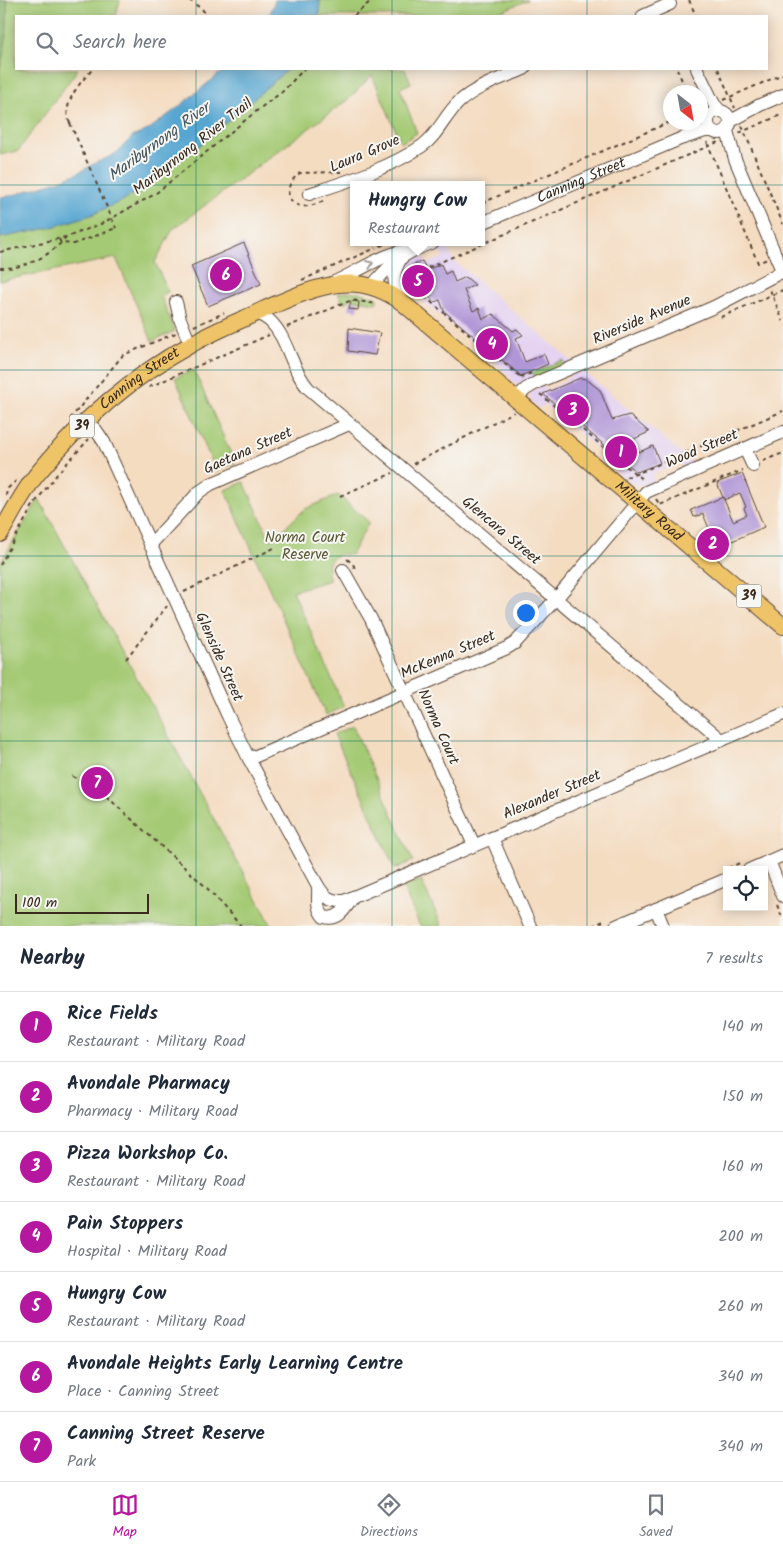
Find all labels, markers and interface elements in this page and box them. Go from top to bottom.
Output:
search box [15,15,768,70]
text: Search here [73,28,167,58]
icon: search [33,29,61,57]
north arrow [663,85,708,130]
street label: Maribyrnong River Trail [128,92,259,202]
water label: Maribyrnong River [103,94,218,188]
street label: Laura Grove [326,128,404,180]
street label: Canning Street [533,151,630,210]
popup [350,181,485,246]
text: Hungry Cow [368,186,467,216]
text: Restaurant [368,216,440,241]
pin: 6 [210,256,242,294]
one-way arrow [365,260,373,270]
pin: 5 [402,262,434,300]
street label: Riverside Avenue [589,288,695,352]
pin: 4 [476,325,508,363]
street label: Canning Street [94,341,185,416]
pin: 3 [557,391,589,429]
road number: 39 [70,414,94,438]
street label: Gaetana Street [200,421,296,481]
street label: Wood Street [662,423,742,475]
pin: 1 [605,433,637,471]
street label: Military Road [609,475,688,548]
street label: Glencara Street [456,491,546,572]
pin: 2 [697,525,729,563]
park label: Norma Court Reserve [265,526,346,567]
road number: 39 [736,584,762,608]
your location [513,600,539,626]
street label: Glenside Street [189,608,250,706]
street label: McKenna Street [397,624,499,686]
street label: Norma Court [411,685,465,769]
pin: 7 [81,764,113,802]
street label: Alexander Street [499,764,605,826]
map controls [723,866,768,911]
button: locate [723,866,768,911]
scale bar [15,891,149,914]
text: 100 m [22,892,57,914]
text: Nearby [20,942,85,975]
text: 7 results [705,946,763,971]
text: Rice Fields [67,999,158,1029]
text: 1 [34,1014,38,1039]
text: 140 m [722,1014,763,1039]
text: Restaurant · Military Road [67,1029,245,1054]
text: Avondale Pharmacy [67,1069,230,1099]
text: 2 [31,1084,41,1109]
text: 150 m [722,1084,763,1109]
text: Pharmacy · Military Road [67,1099,238,1124]
text: Pizza Workshop Co. [67,1139,228,1169]
text: 3 [32,1154,40,1179]
text: 160 m [722,1154,763,1179]
text: Restaurant · Military Road [67,1169,245,1194]
text: Pain Stoppers [67,1209,183,1239]
text: 4 [32,1224,40,1249]
text: 200 m [719,1224,763,1249]
text: Hospital · Military Road [67,1239,227,1264]
text: Hungry Cow [67,1279,166,1309]
text: 5 [32,1294,40,1319]
text: 260 m [718,1294,763,1319]
text: Restaurant · Military Road [67,1309,245,1334]
text: Avondale Heights Early Learning Centre [67,1349,403,1379]
text: 6 [32,1364,40,1389]
text: 340 m [718,1364,763,1389]
text: Place · Canning Street [67,1379,219,1404]
text: Canning Street Reserve [67,1419,265,1449]
text: 7 [32,1434,40,1459]
text: 340 m [718,1434,763,1459]
text: Park [67,1449,96,1474]
tab: Map [111,1491,139,1543]
tab: Directions [360,1491,418,1543]
tab: Saved [639,1491,672,1543]

